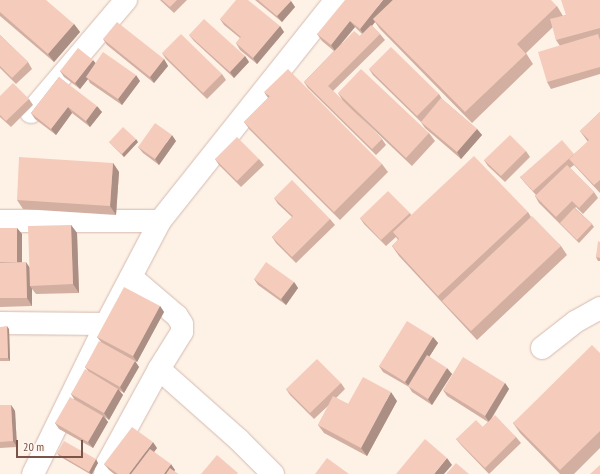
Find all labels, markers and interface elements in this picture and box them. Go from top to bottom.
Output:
scale bar [18,432,85,458]
text: 20 m [23,439,44,454]

